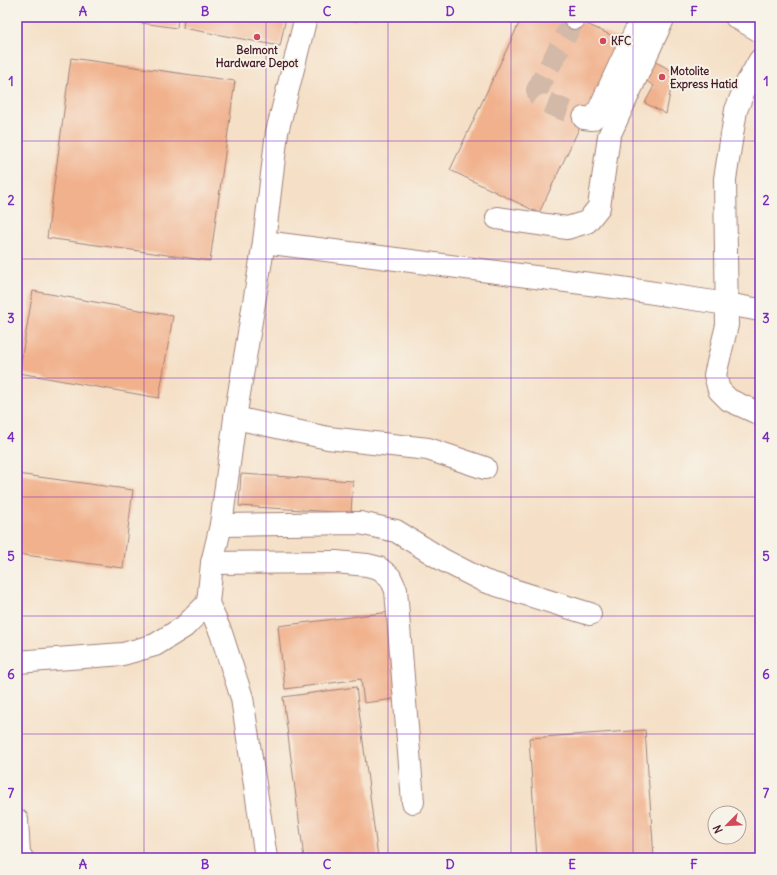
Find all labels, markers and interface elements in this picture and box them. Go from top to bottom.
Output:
text: A [79,3,88,20]
text: B [201,3,210,20]
text: C [323,3,332,20]
text: D [445,3,455,20]
text: E [568,3,576,20]
text: F [690,3,698,20]
marker: Belmont Hardware Depot [252,32,262,42]
place label: KFC [611,34,632,48]
marker: KFC [598,36,608,46]
place label: Belmont Hardware Depot [216,43,299,71]
place label: Motolite Express Hatid [670,64,738,92]
marker: Motolite Express Hatid [657,72,667,82]
text: 1 [8,73,14,90]
text: 1 [763,73,769,90]
text: 2 [7,192,15,209]
text: 2 [762,192,770,209]
text: 3 [7,310,15,327]
text: 3 [762,310,770,327]
text: 4 [7,429,15,446]
text: 4 [762,429,770,446]
text: 5 [7,548,15,565]
text: 5 [762,548,770,565]
text: 6 [7,666,15,683]
text: 6 [762,666,770,683]
text: 7 [8,785,15,802]
text: 7 [763,785,770,802]
north arrow [707,805,747,845]
text: N [710,823,726,835]
text: A [79,856,88,873]
text: B [201,856,210,873]
text: C [323,856,332,873]
text: D [445,856,455,873]
text: E [568,856,576,873]
text: F [690,856,698,873]

